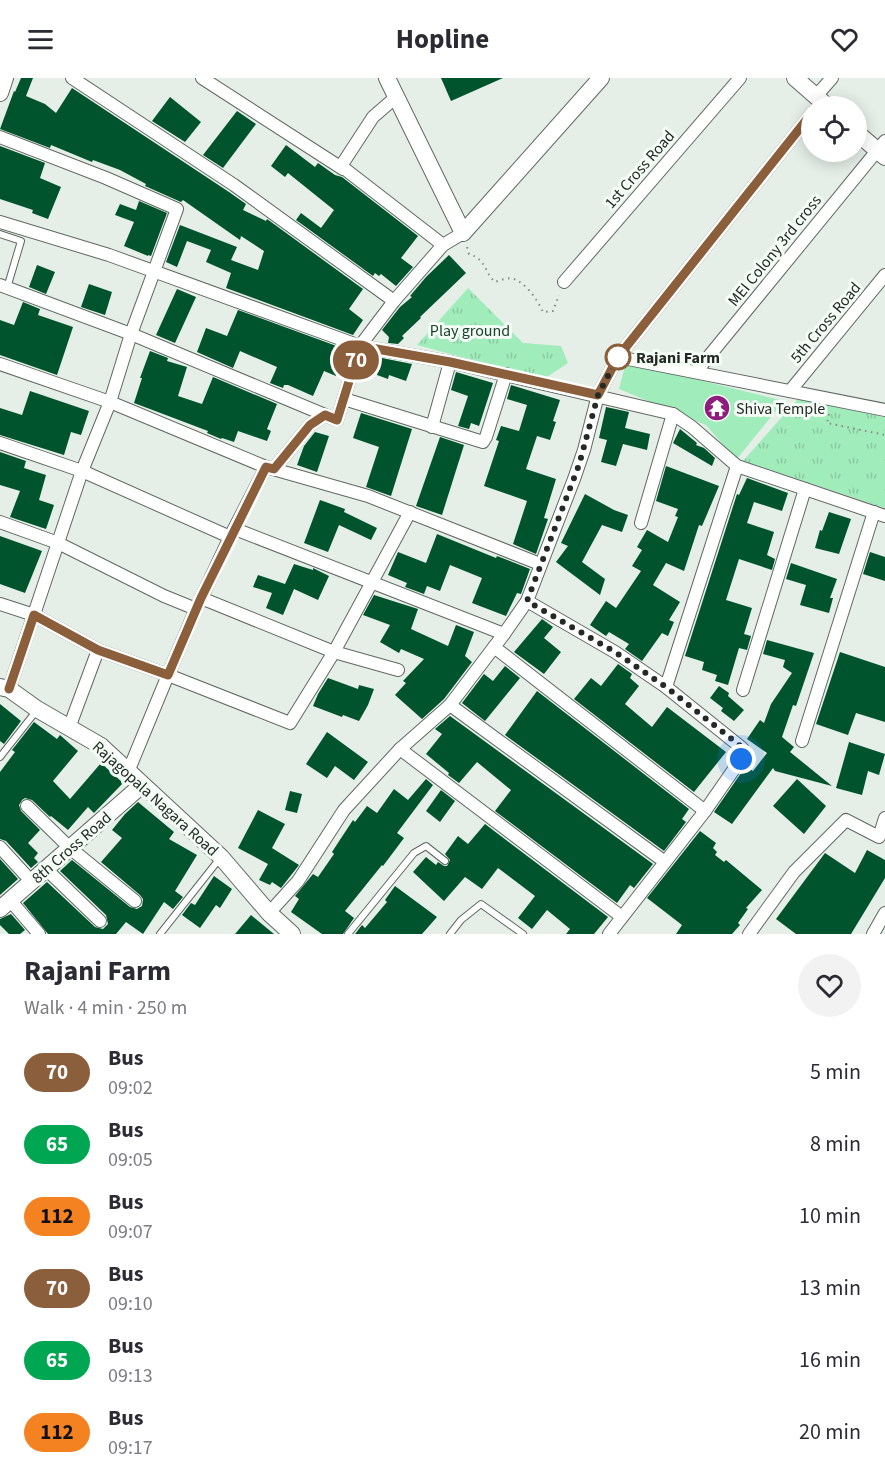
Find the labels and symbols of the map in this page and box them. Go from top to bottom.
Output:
street label: 1st Cross Road [600,126,680,213]
street label: MEI Colony 3rd cross [723,190,827,311]
street label: 5th Cross Road [785,278,866,368]
park label: Play ground [430,320,510,342]
line badge: 70 [329,340,383,380]
marker: Rajani Farm [605,344,631,370]
place label: Rajani Farm [636,347,720,369]
temple icon: Shiva Temple [702,393,732,423]
place label: Shiva Temple [736,398,825,420]
street label: Rajagopala Nagara Road [87,736,223,861]
your location [726,744,756,774]
street label: 8th Cross Road [27,807,116,889]

